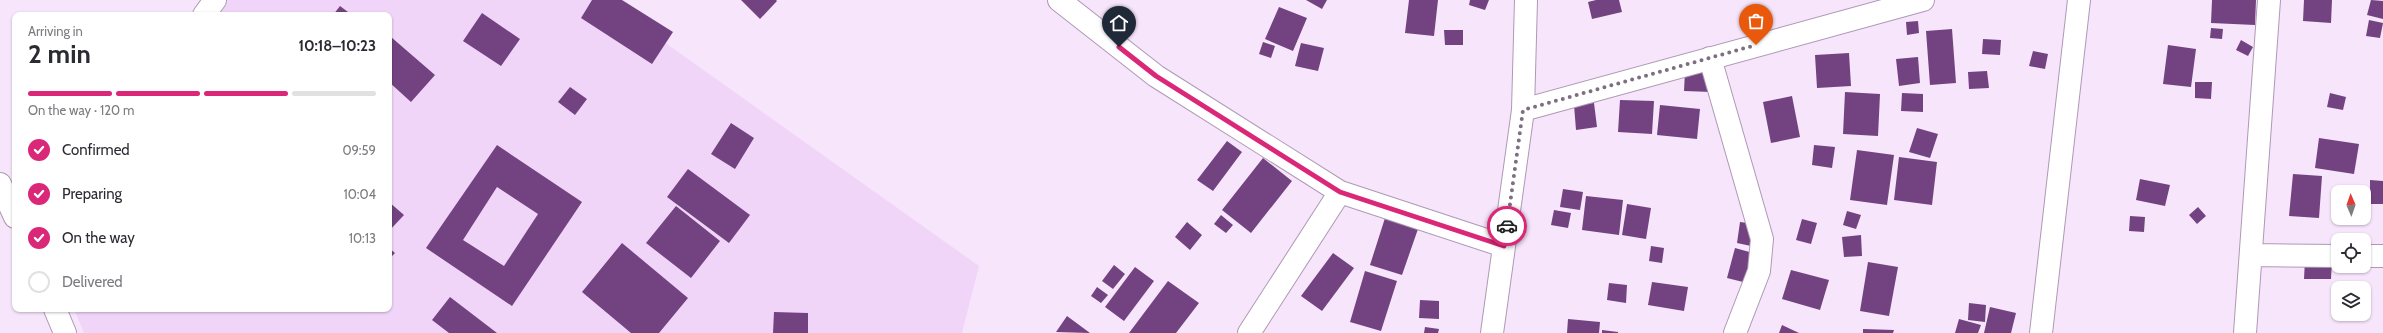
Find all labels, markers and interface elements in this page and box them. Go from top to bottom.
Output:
pin [1739,4,1773,45]
pin [1102,6,1136,47]
icon: bag [1745,10,1767,32]
icon: home [1108,12,1130,34]
text: Arriving in [28,23,83,39]
text: 10:18–10:23 [298,37,376,55]
text: 2 min [28,38,91,70]
text: On the way · 120 m [28,102,134,118]
icon: check [28,139,50,161]
text: Confirmed [62,141,130,159]
text: 09:59 [342,142,376,158]
icon: check [28,183,50,205]
text: Preparing [62,185,122,203]
north arrow [2331,185,2371,225]
map controls [2331,185,2371,321]
text: 10:04 [343,186,376,202]
courier [1487,206,1527,246]
icon: car [1496,215,1518,237]
icon: check [28,227,50,249]
text: On the way [62,229,135,247]
text: 10:13 [349,230,376,246]
button: locate [2331,233,2371,273]
text: Delivered [62,273,123,291]
button: layers [2331,281,2371,321]

